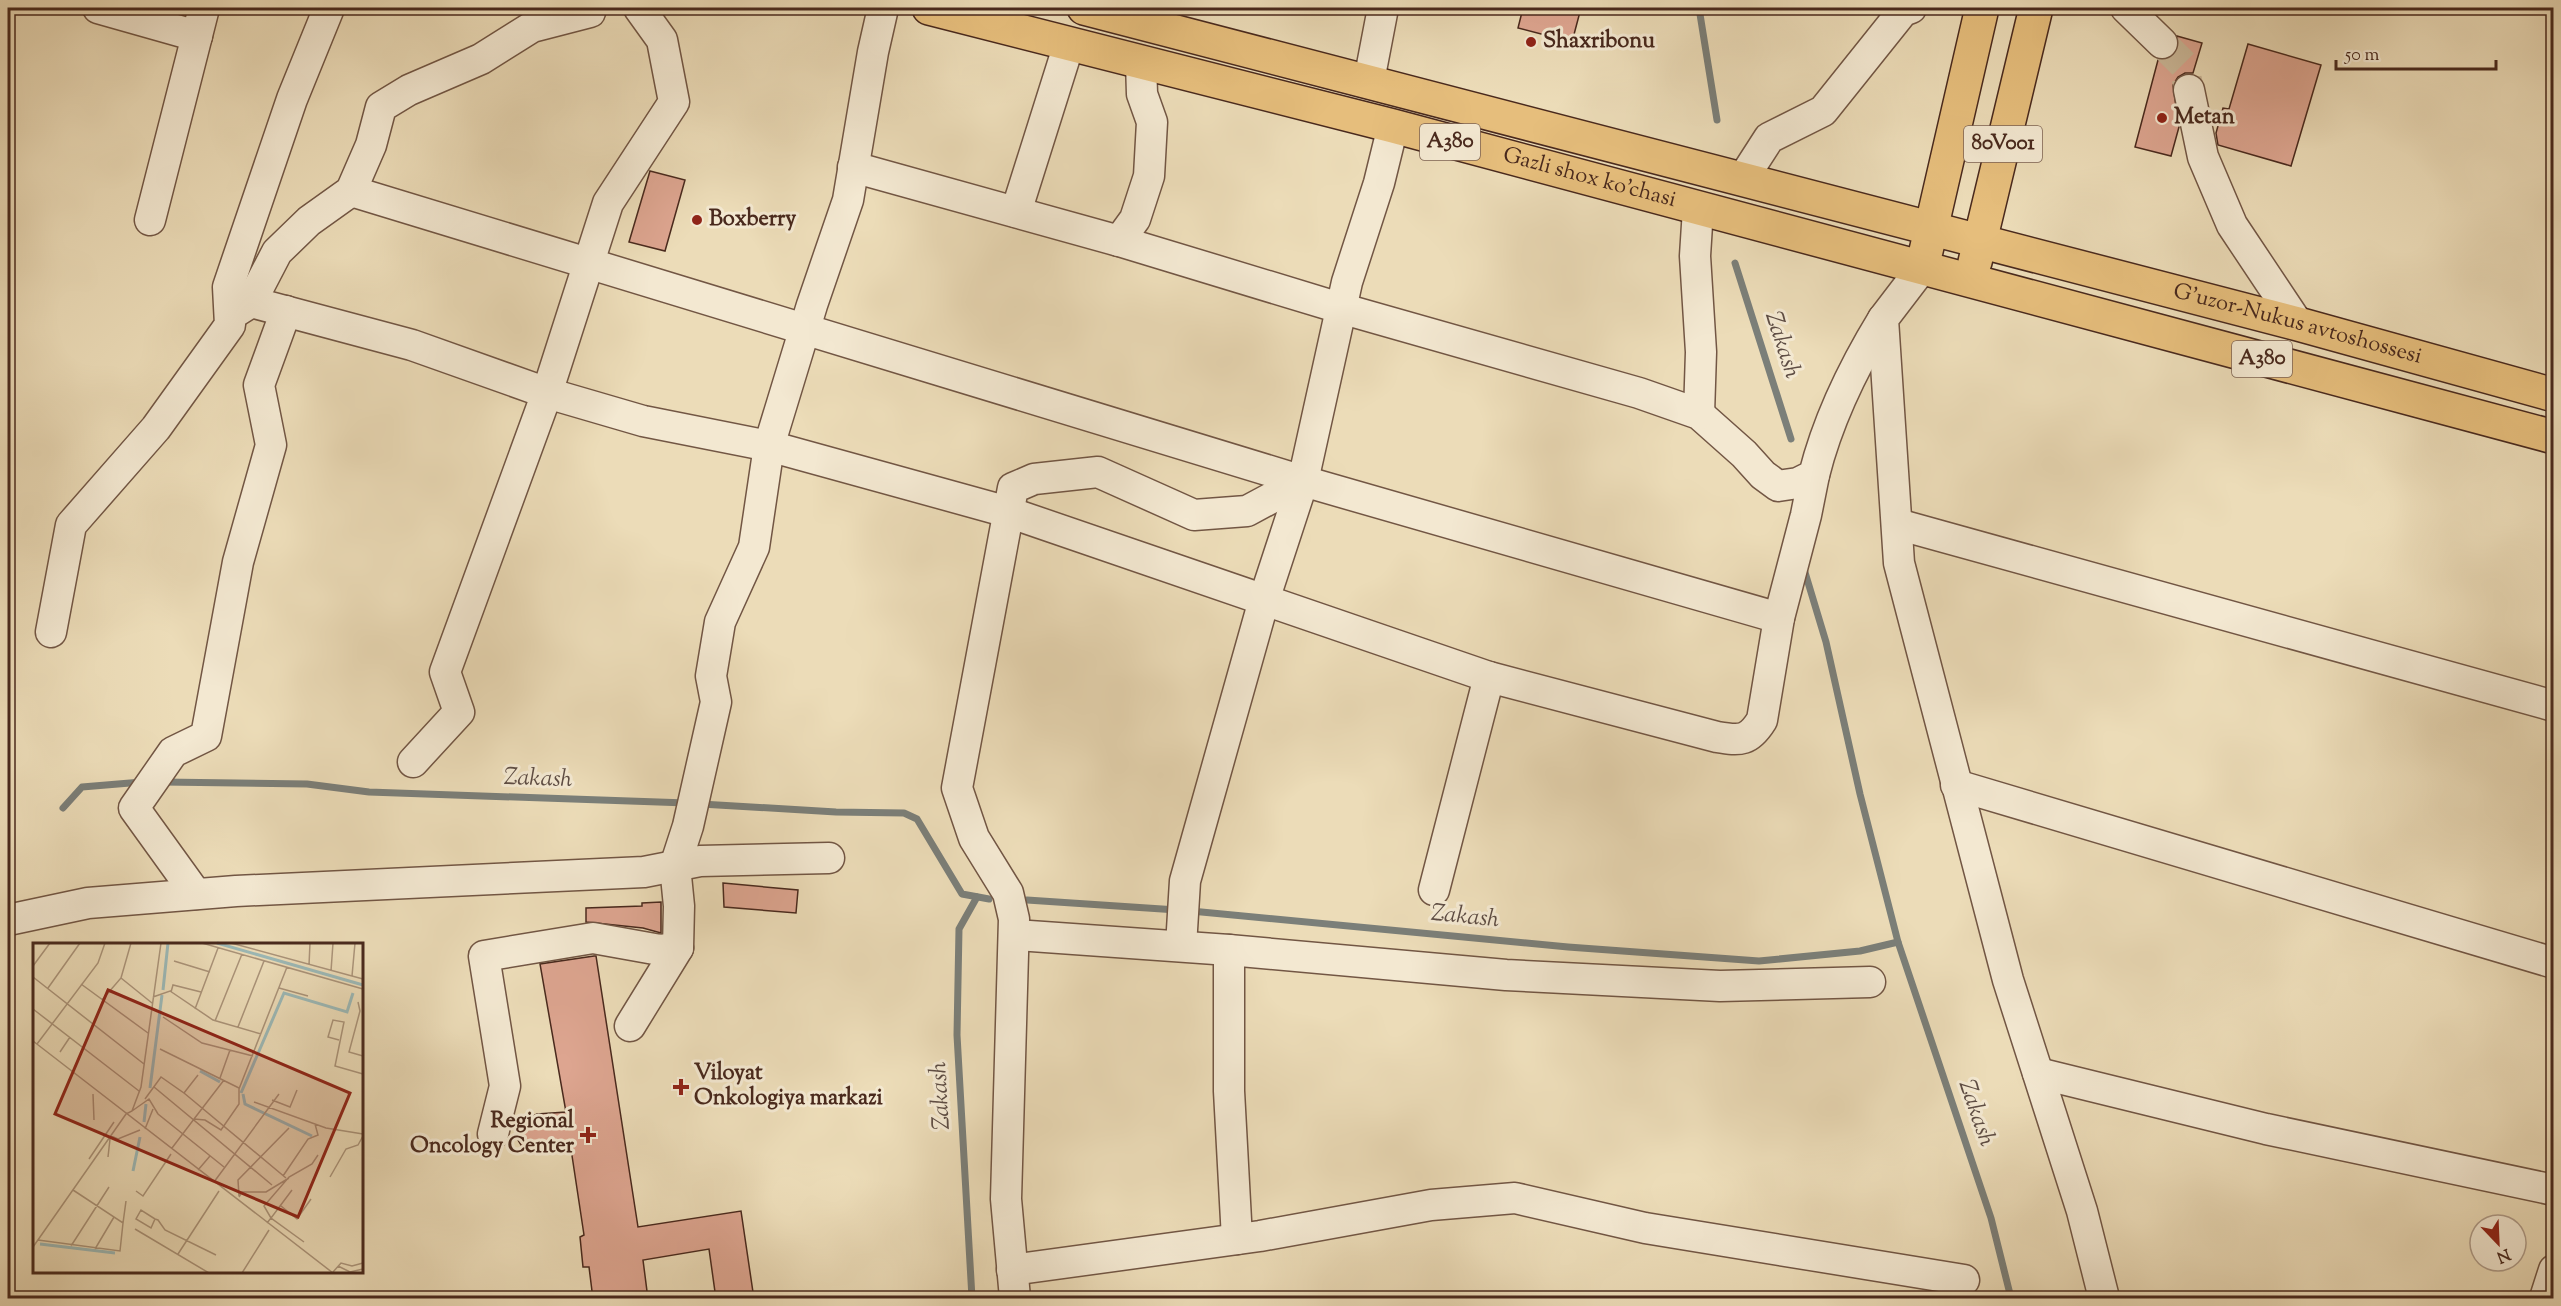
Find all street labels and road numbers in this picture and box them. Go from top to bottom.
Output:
road number: A380 [1420,124,1480,160]
road number: 80V001 [1964,126,2042,162]
street label: Gazli shox ko'chasi [1499,140,1680,217]
street label: G'uzor-Nukus avtoshossesi [2170,276,2425,374]
road number: A380 [2232,341,2292,377]

